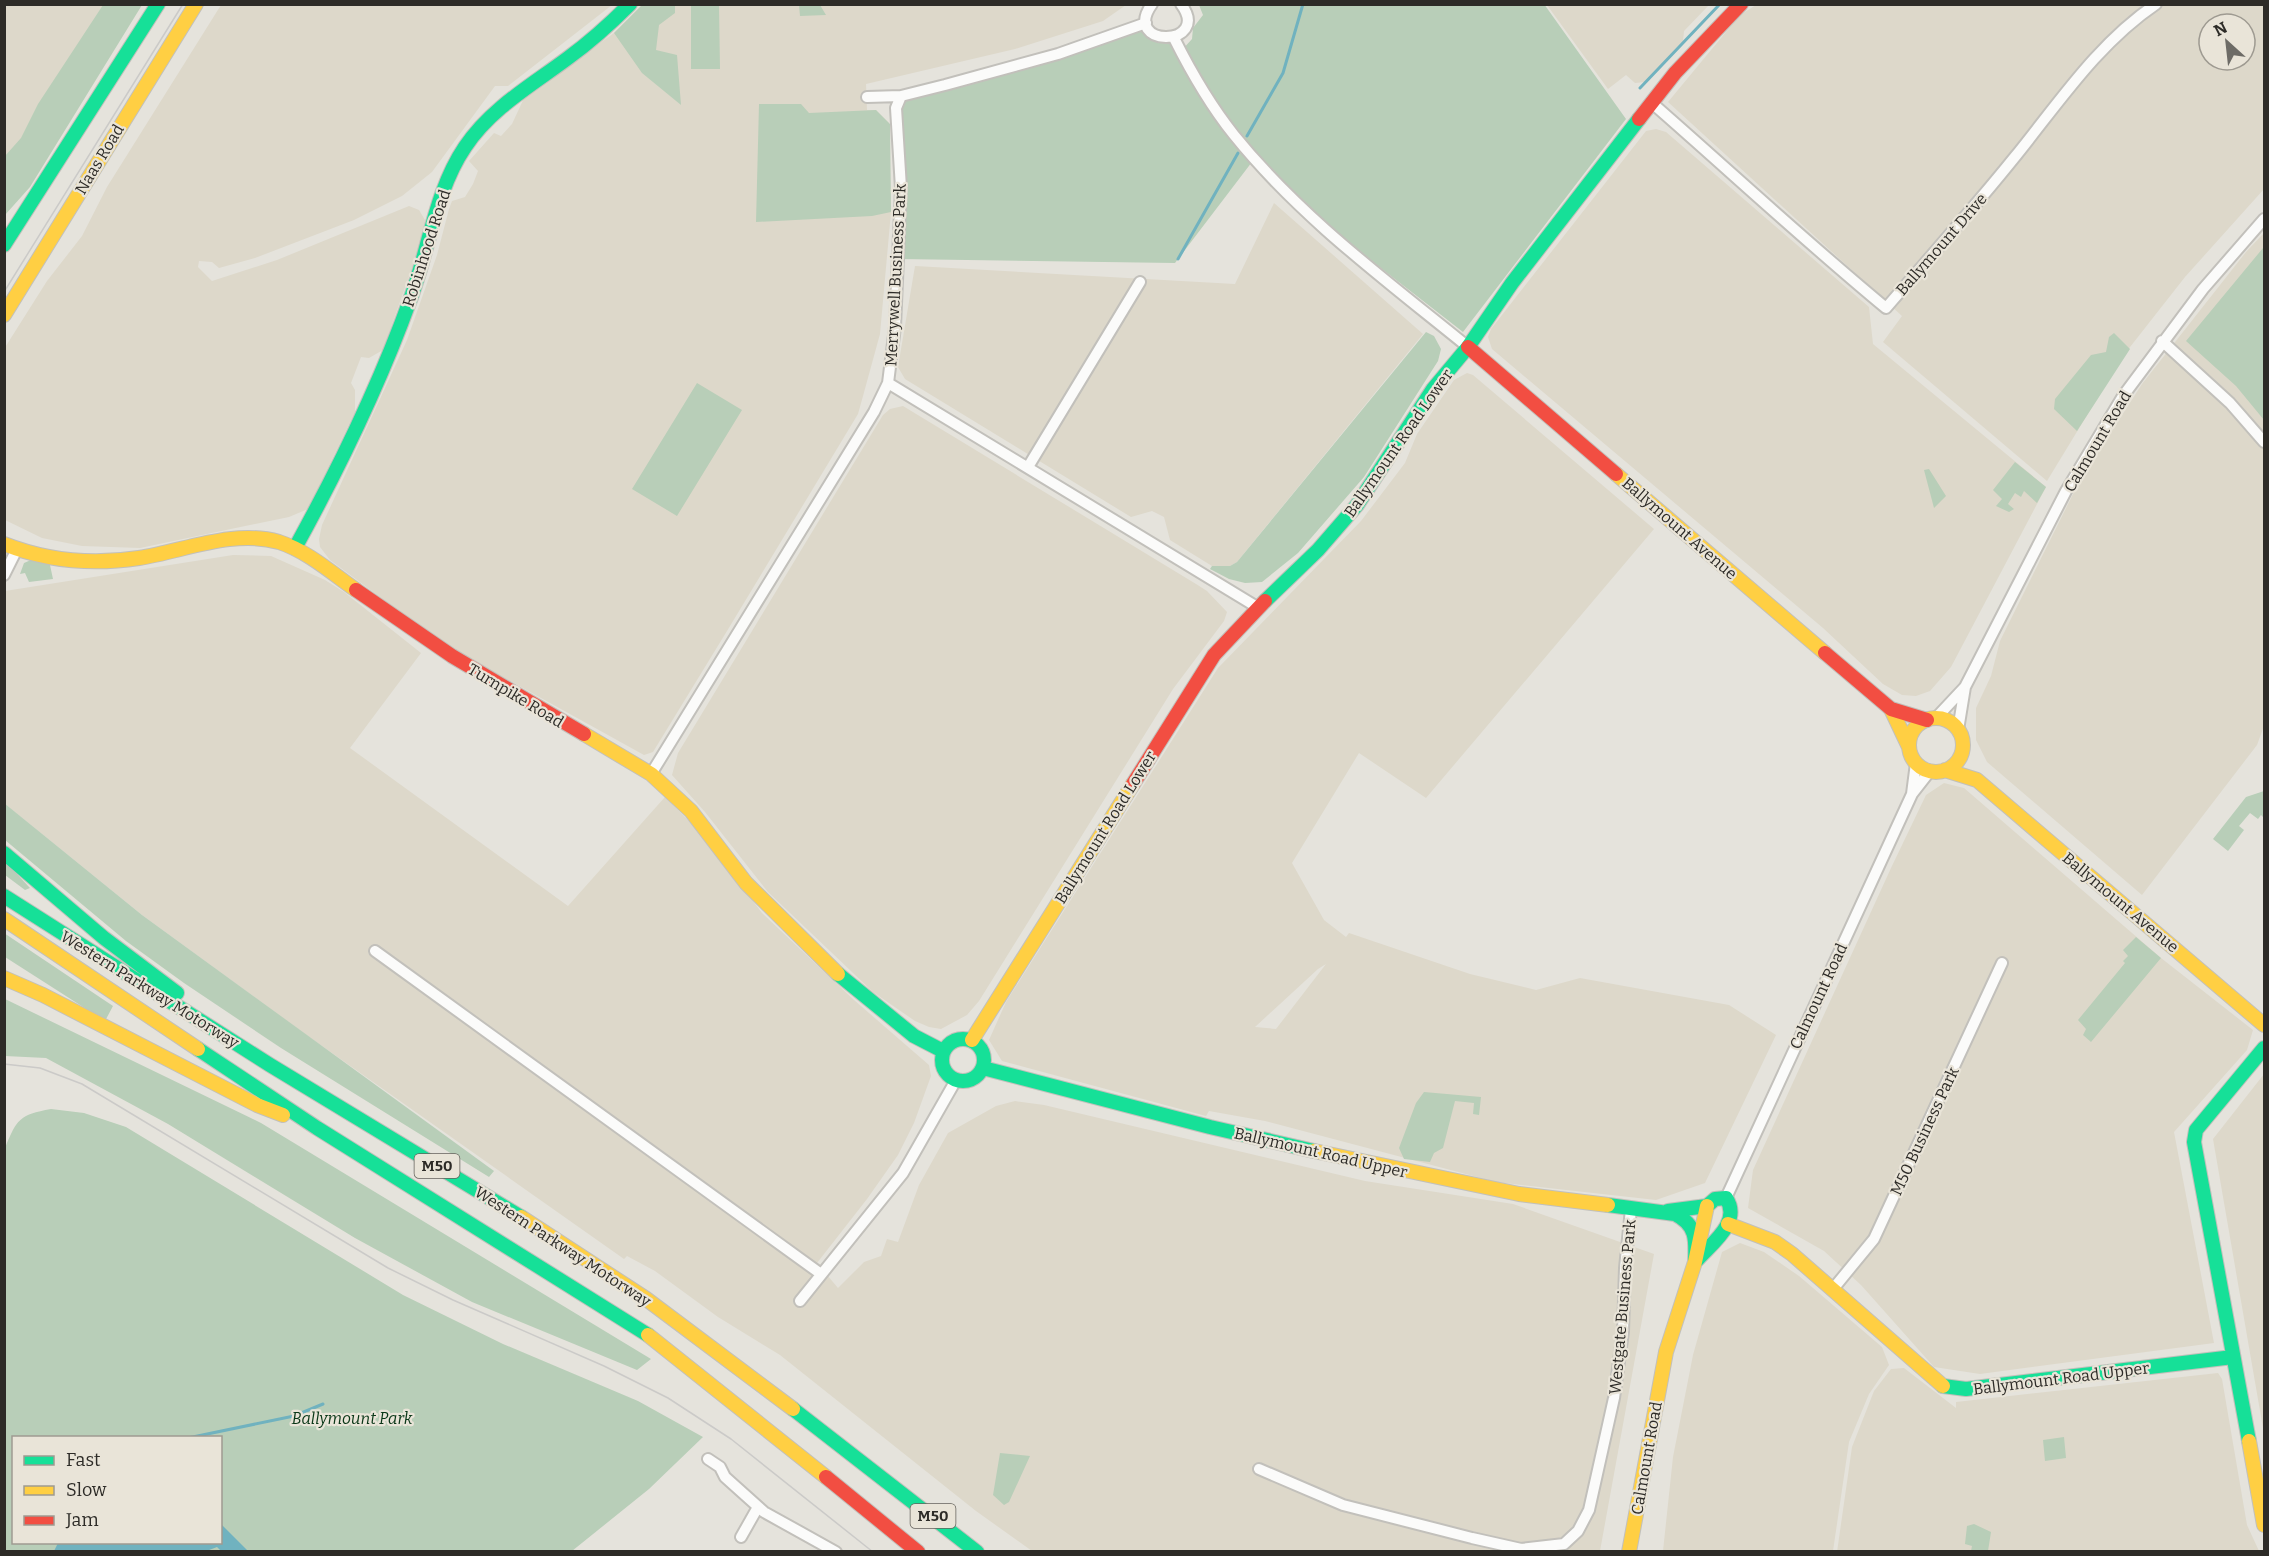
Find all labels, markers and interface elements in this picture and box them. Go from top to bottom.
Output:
north arrow [2197,12,2257,72]
text: N [2211,18,2230,40]
street label: Naas Road [71,120,128,198]
street label: Merrywell Business Park [881,183,910,367]
street label: Robinhood Road [399,187,455,309]
street label: Ballymount Drive [1892,189,1991,299]
street label: Ballymount Road Lower [1340,366,1457,521]
street label: Calmount Road [2060,387,2135,495]
street label: Ballymount Avenue [1618,473,1741,583]
street label: Turnpike Road [464,659,568,732]
street label: Ballymount Road Lower [1051,748,1160,907]
street label: Ballymount Avenue [2059,848,2183,957]
street label: Western Parkway Motorway [57,927,243,1052]
street label: Calmount Road [1786,940,1851,1052]
street label: M50 Business Park [1886,1064,1963,1199]
street label: Ballymount Road Upper [1232,1123,1409,1182]
road number: M50 [414,1154,460,1178]
street label: Western Parkway Motorway [471,1182,655,1311]
street label: Westgate Business Park [1605,1219,1640,1395]
street label: Ballymount Road Upper [1972,1358,2150,1399]
street label: Calmount Road [1627,1400,1666,1516]
park label: Ballymount Park [292,1409,413,1428]
legend [12,1436,222,1544]
text: Fast [66,1449,101,1471]
text: Slow [66,1479,107,1501]
road number: M50 [910,1504,956,1528]
text: Jam [65,1509,99,1531]

